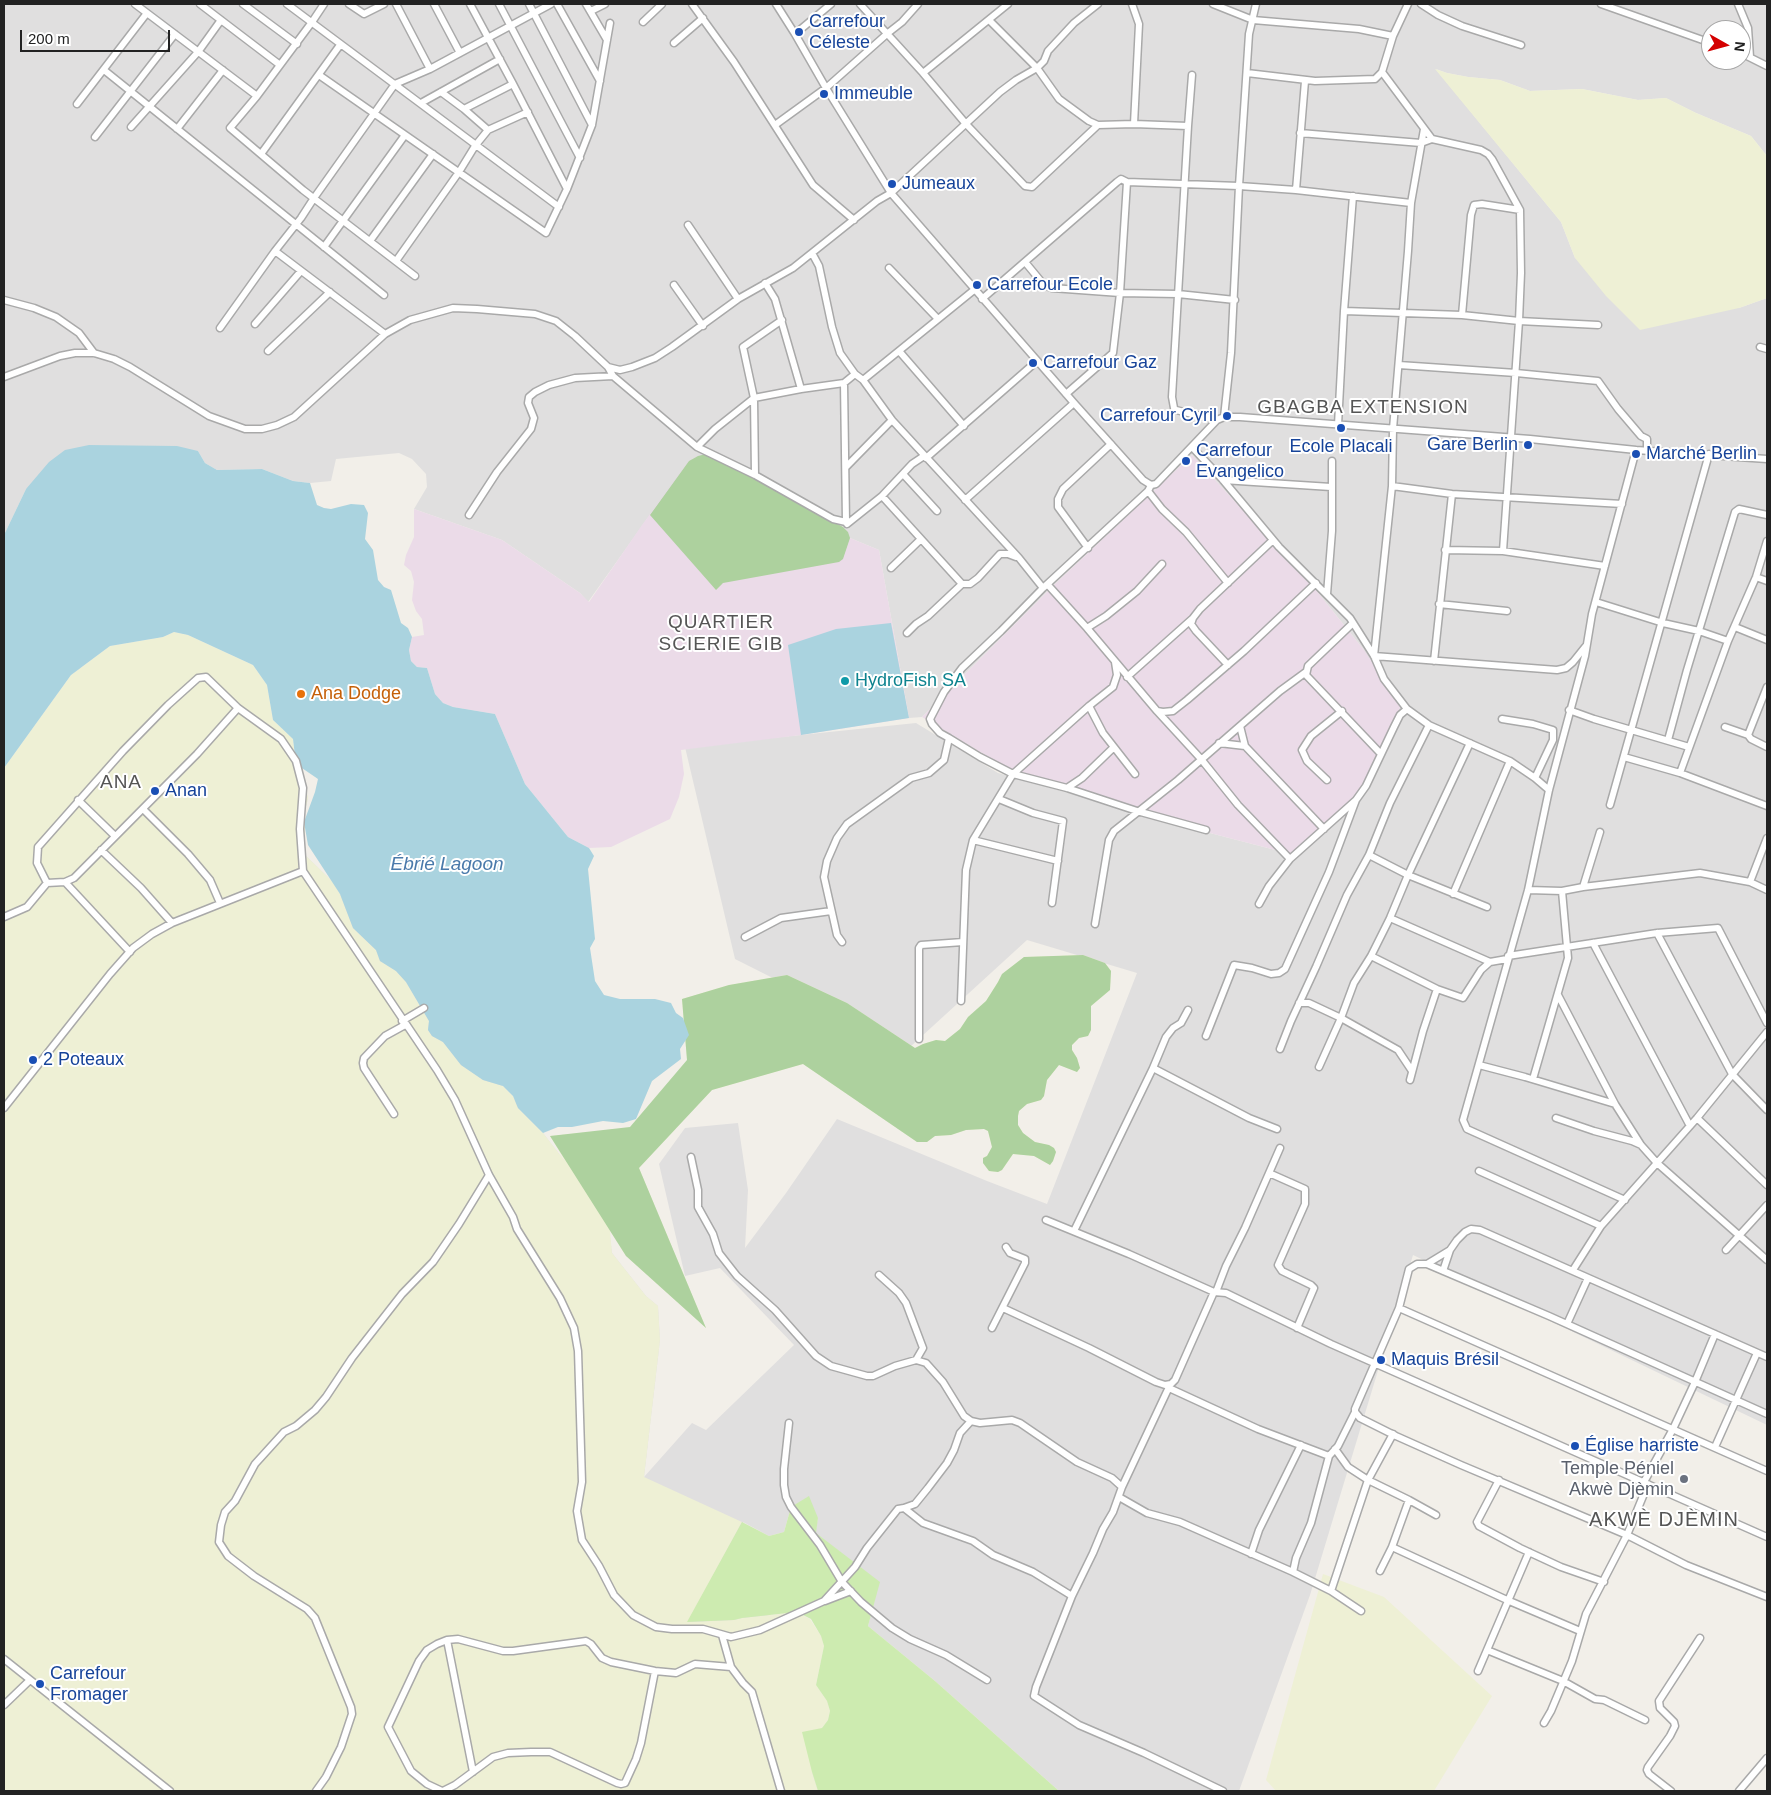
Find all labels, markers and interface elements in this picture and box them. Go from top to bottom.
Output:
place label: Carrefour Céleste [809,11,885,54]
scale bar [22,20,172,52]
north arrow [1701,20,1751,70]
marker: Carrefour Céleste [793,26,805,38]
text: 200 m [28,30,70,47]
text: N [1731,41,1748,53]
place label: Immeuble [834,83,913,105]
marker: Immeuble [818,88,830,100]
place label: Jumeaux [902,173,975,195]
marker: Jumeaux [886,178,898,190]
place label: Carrefour Ecole [987,274,1113,296]
marker: Carrefour Ecole [971,279,983,291]
place label: Carrefour Gaz [1043,352,1157,374]
marker: Carrefour Gaz [1027,357,1039,369]
district label: GBAGBA EXTENSION [1255,397,1471,419]
place label: Carrefour Cyril [1100,405,1217,427]
marker: Carrefour Cyril [1221,410,1233,422]
marker: Ecole Placali [1335,422,1347,434]
place label: Gare Berlin [1427,434,1518,456]
place label: Ecole Placali [1289,436,1393,458]
marker: Gare Berlin [1522,439,1534,451]
place label: Carrefour Evangelico [1196,440,1284,482]
place label: Marché Berlin [1646,443,1757,465]
marker: Marché Berlin [1630,448,1642,460]
marker: Carrefour Evangelico [1180,455,1192,467]
district label: QUARTIER SCIERIE GIB [657,612,785,656]
place label: HydroFish SA [855,670,966,692]
marker: HydroFish SA [839,675,851,687]
place label: Ana Dodge [311,683,401,705]
marker: Ana Dodge [295,688,307,700]
district label: ANA [100,772,142,794]
place label: Anan [165,780,207,802]
marker: Anan [149,785,161,797]
water label: Ébrié Lagoon [390,854,504,876]
place label: 2 Poteaux [43,1049,124,1071]
marker: 2 Poteaux [27,1054,39,1066]
place label: Maquis Brésil [1391,1349,1499,1371]
marker: Maquis Brésil [1375,1354,1387,1366]
place label: Église harriste [1585,1435,1699,1457]
marker: Église harriste [1569,1440,1581,1452]
place label: Temple Péniel Akwè Djèmin [1561,1458,1674,1500]
marker: Temple Péniel Akwè Djèmin [1678,1473,1690,1485]
district label: AKWÈ DJÈMIN [1588,1508,1740,1532]
place label: Carrefour Fromager [50,1663,128,1706]
marker: Carrefour Fromager [34,1678,46,1690]

